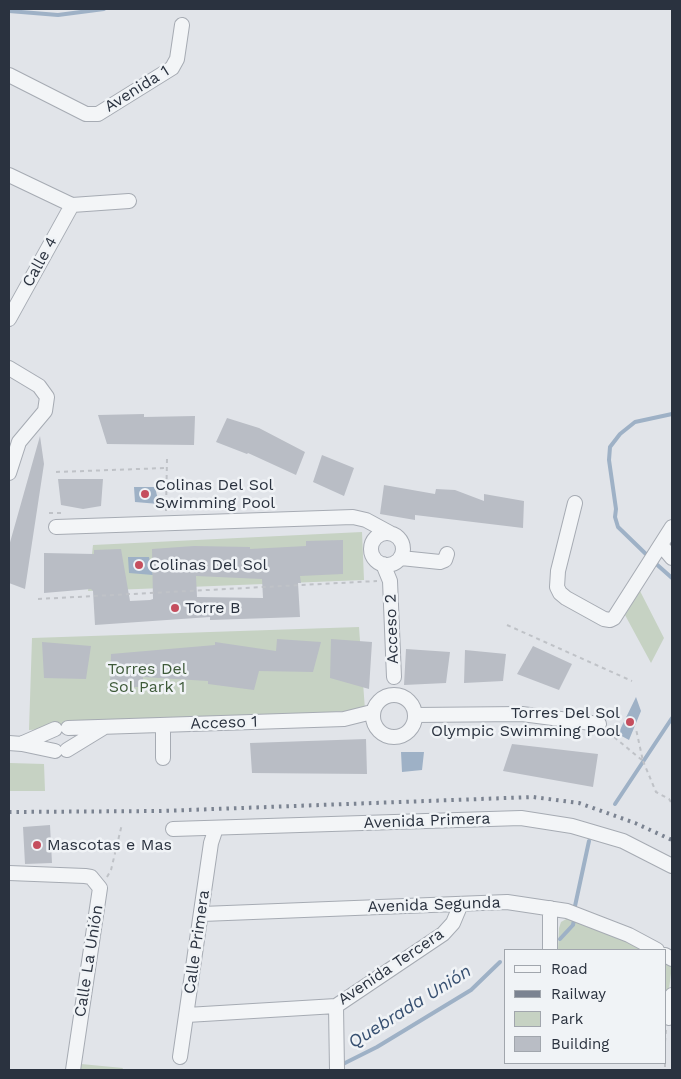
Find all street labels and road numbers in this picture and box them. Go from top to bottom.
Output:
street label: Avenida 1 [101,62,173,116]
street label: Calle 4 [18,234,62,290]
street label: Acceso 2 [381,593,403,665]
street label: Acceso 1 [190,712,258,734]
street label: Avenida Primera [363,809,491,833]
street label: Calle Primera [180,889,214,995]
street label: Avenida Segunda [367,893,501,917]
street label: Calle La Unión [71,903,107,1019]
street label: Avenida Tercera [335,925,447,1009]

